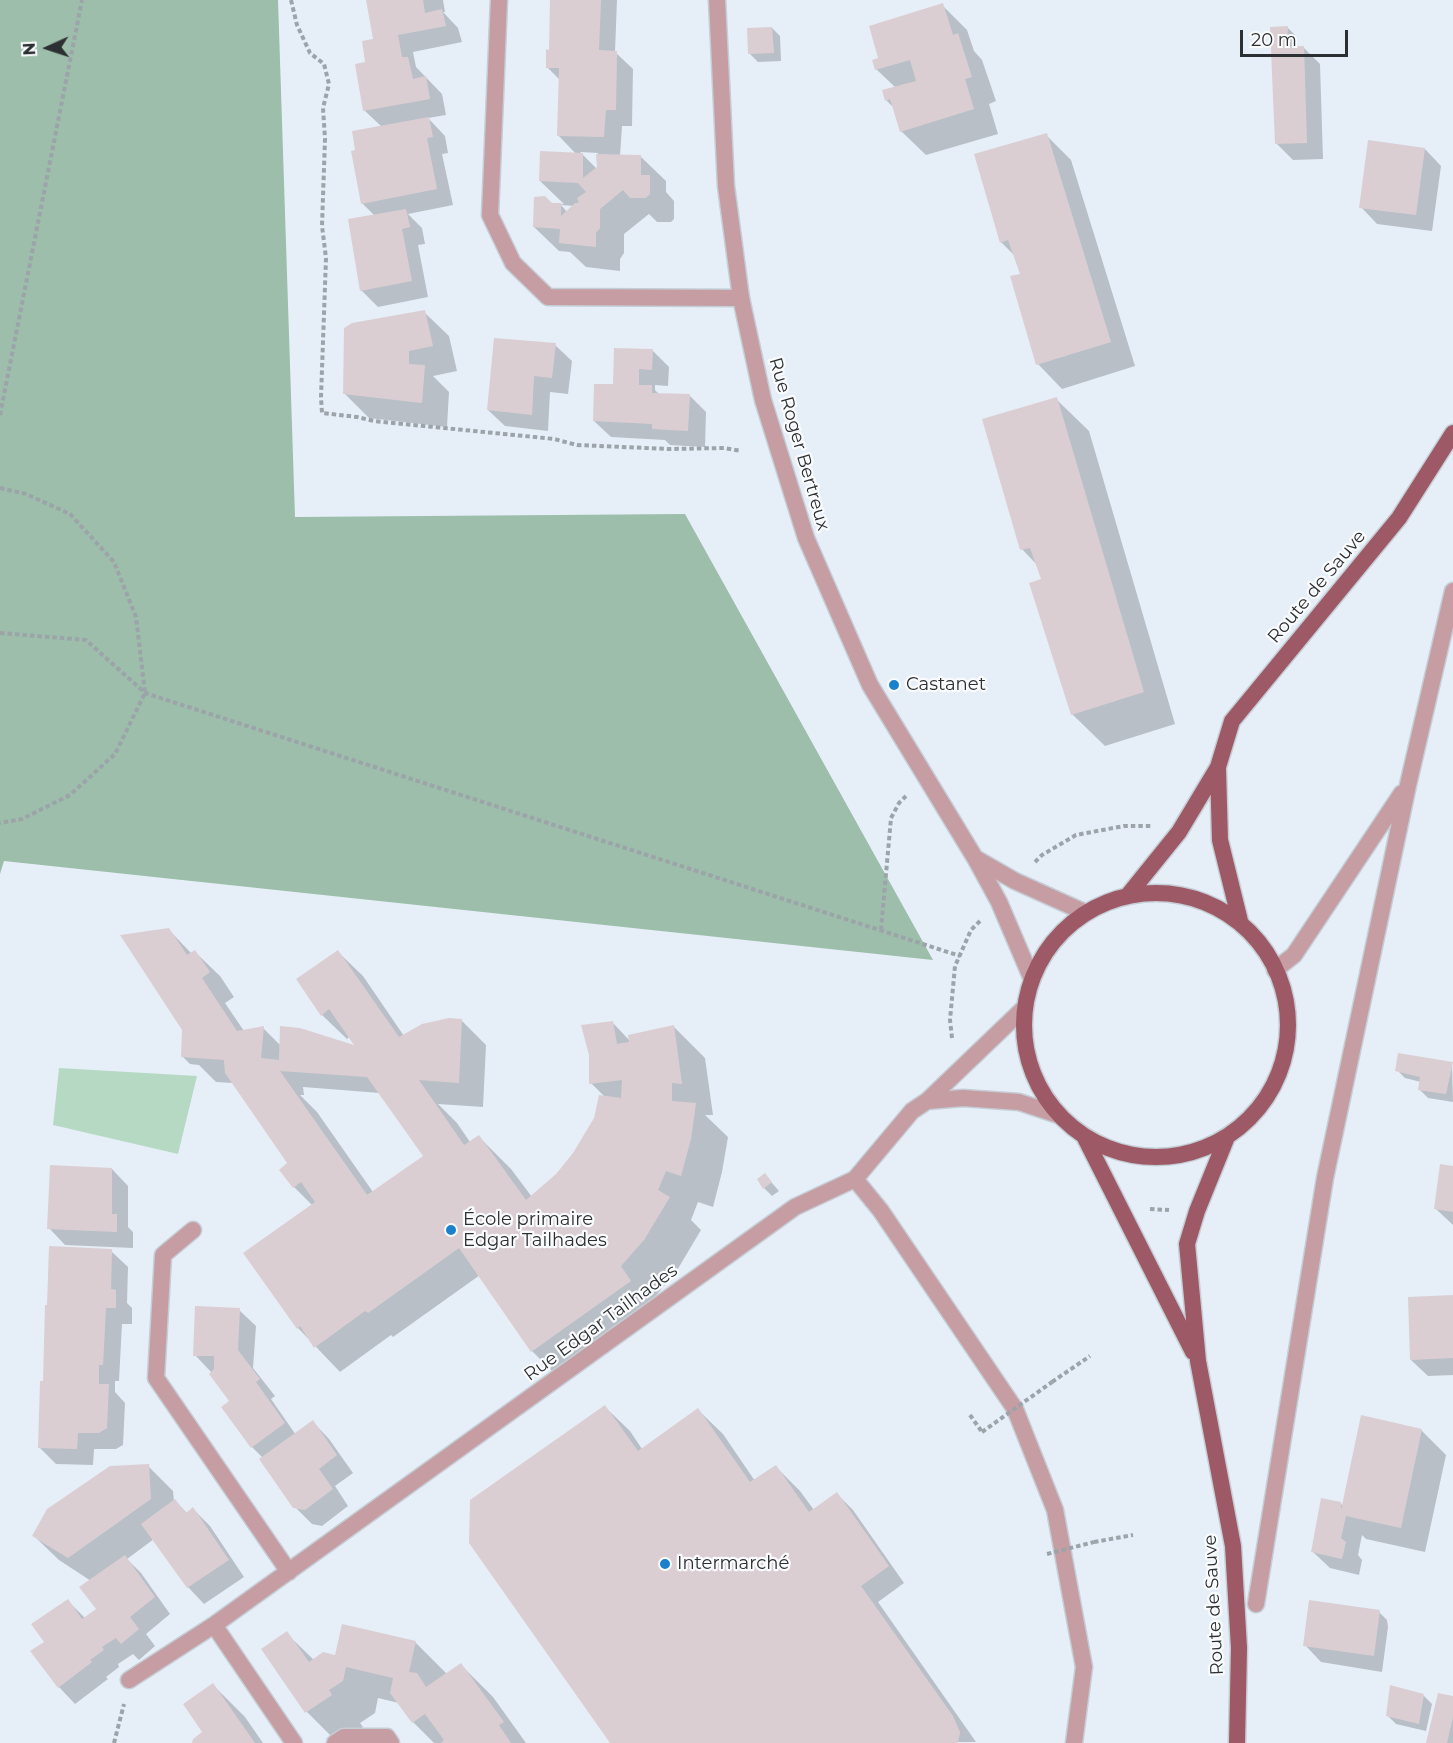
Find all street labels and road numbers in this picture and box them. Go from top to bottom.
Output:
street label: Rue Roger Bertreux [764,355,834,533]
street label: Route de Sauve [1263,526,1371,648]
street label: Rue Edgar Tailhades [520,1260,682,1386]
street label: Route de Sauve [1200,1534,1228,1676]

